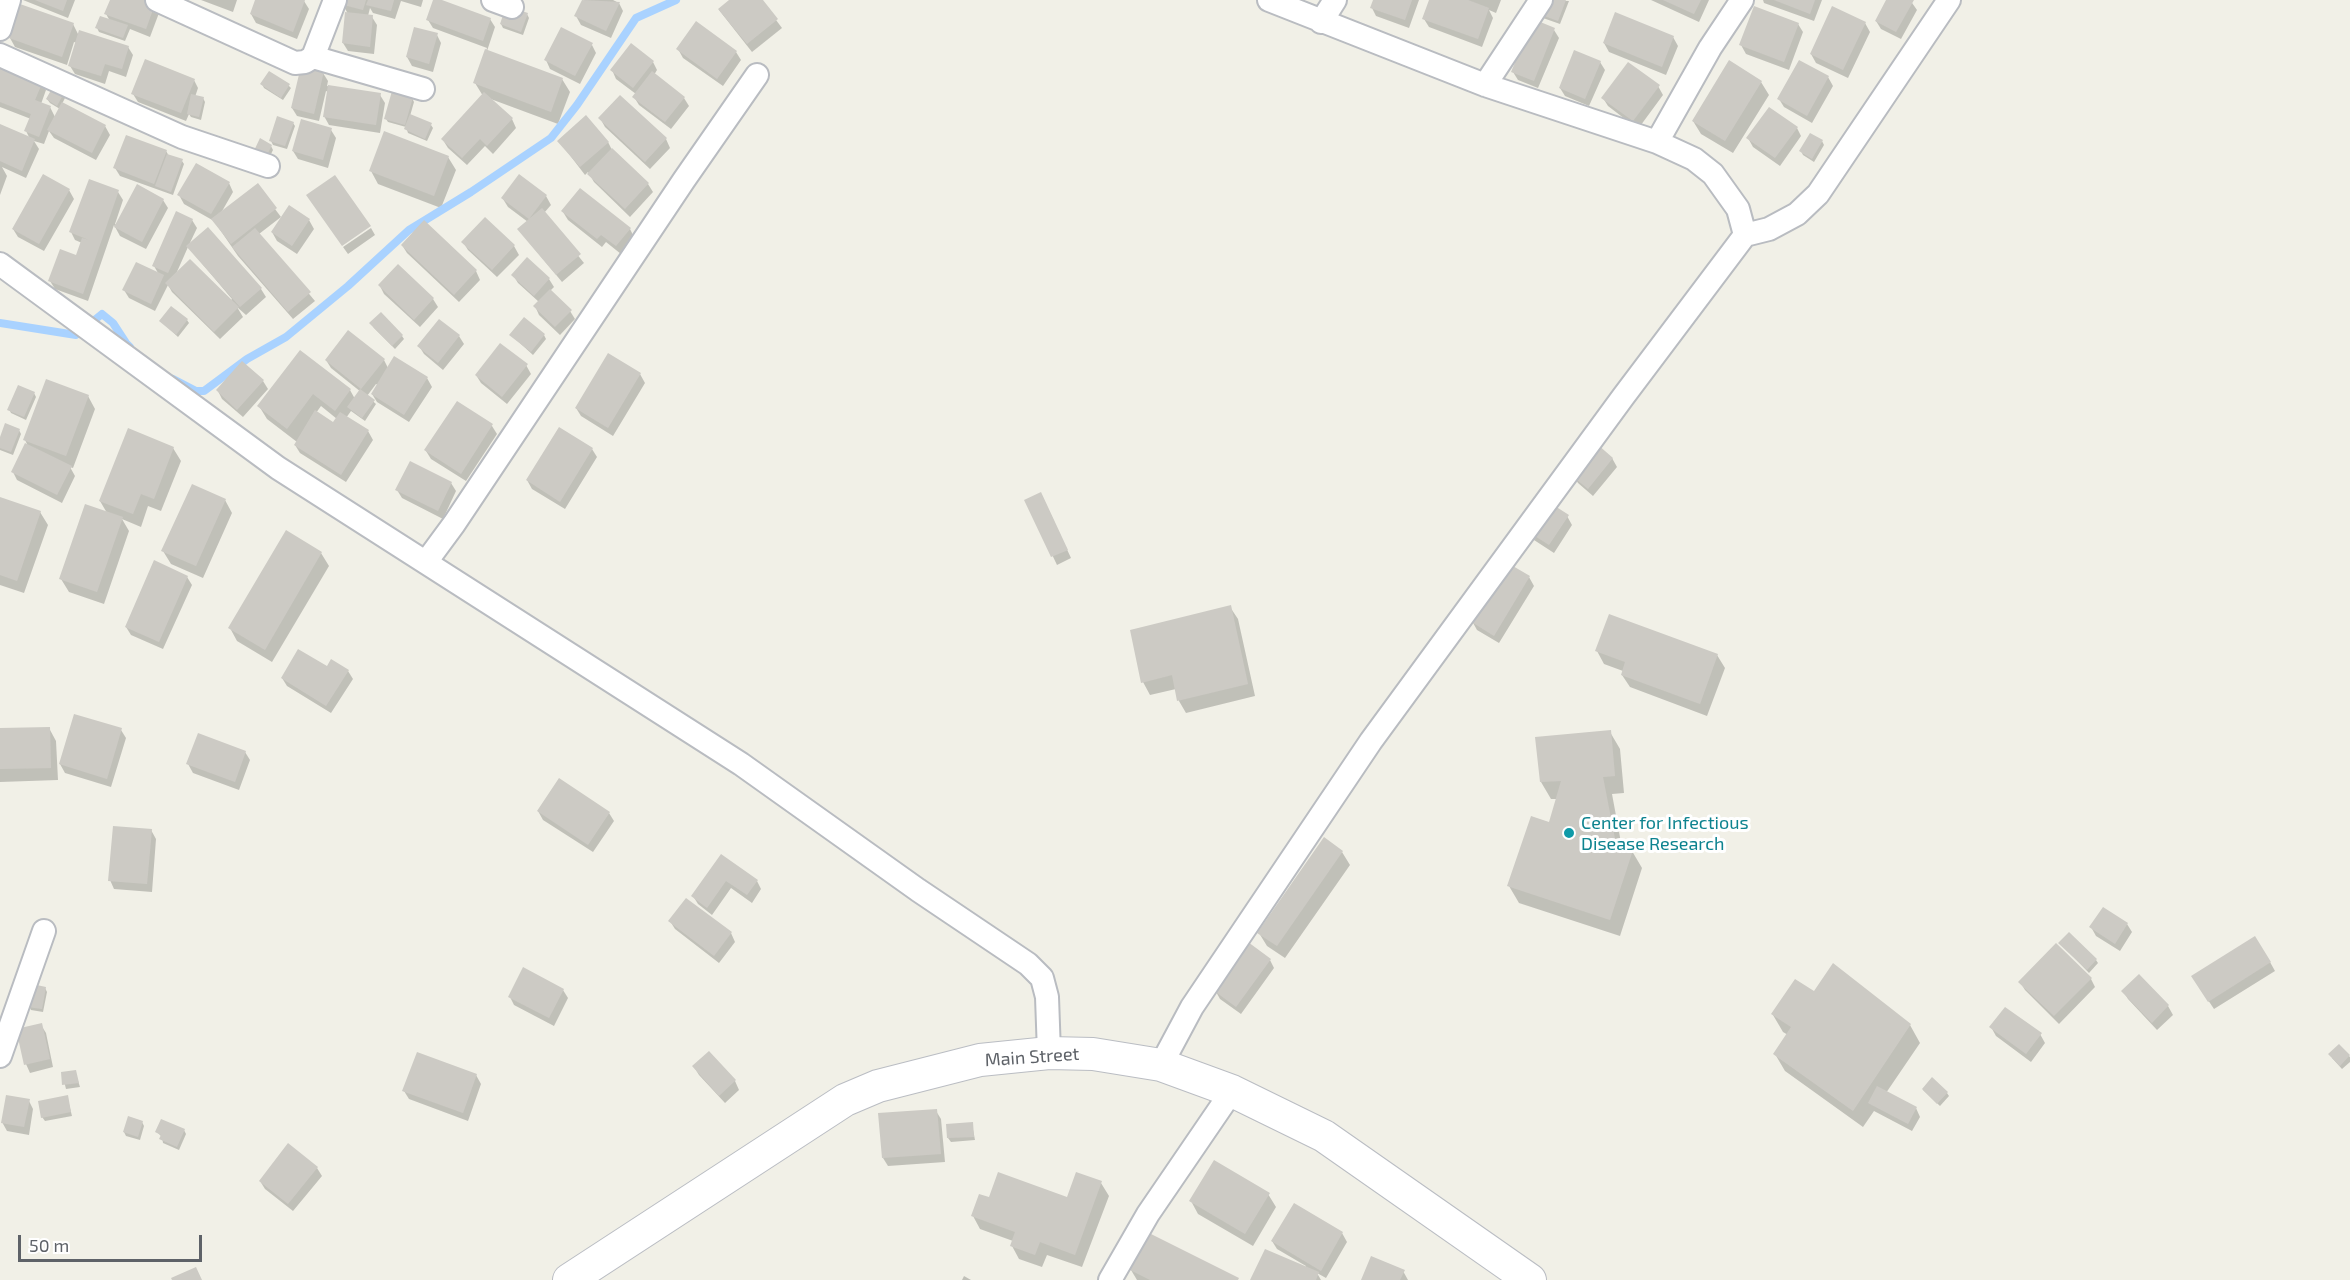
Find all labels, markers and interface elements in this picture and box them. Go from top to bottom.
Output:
place label: Center for Infectious Disease Research [1581,812,1749,854]
marker: Center for Infectious Disease Research [1562,826,1576,840]
street label: Main Street [984,1043,1080,1071]
scale bar [21,1223,206,1261]
text: 50 m [29,1234,69,1256]

